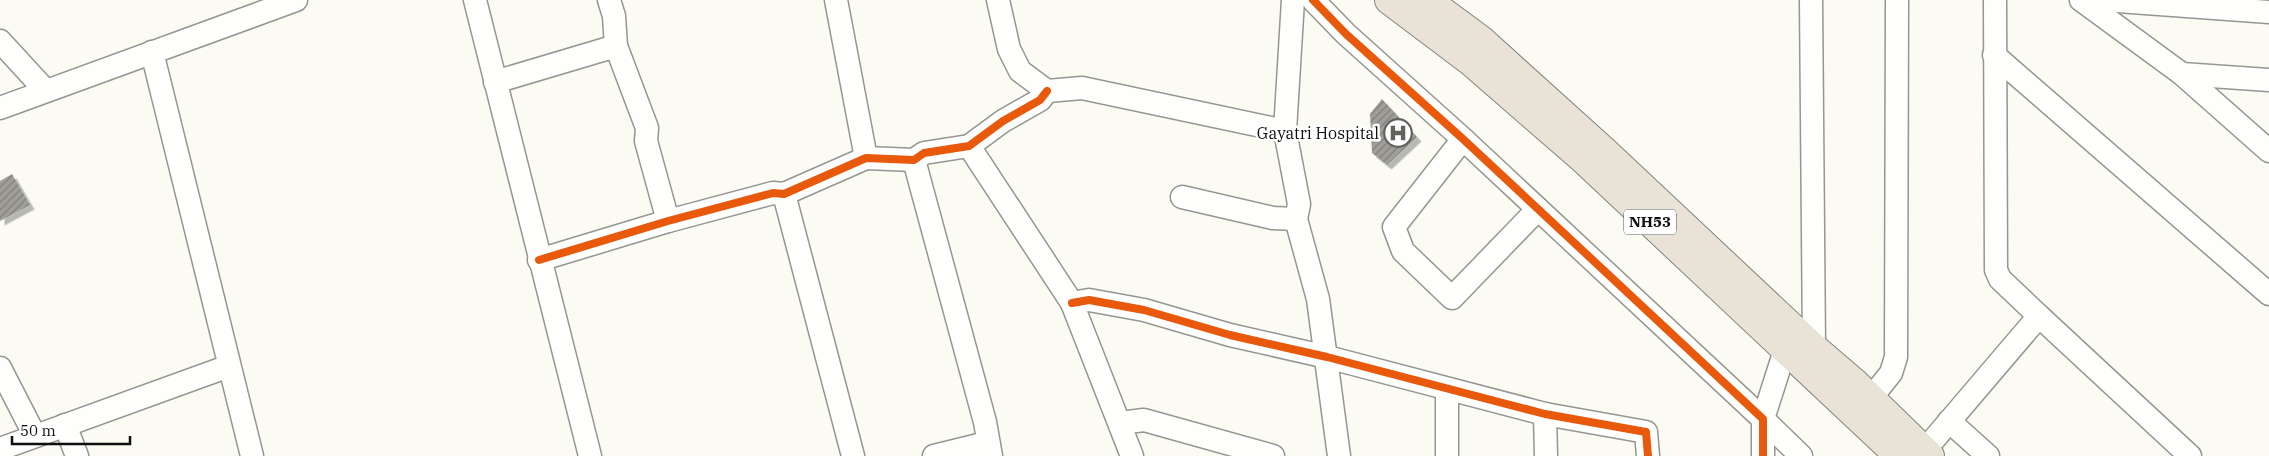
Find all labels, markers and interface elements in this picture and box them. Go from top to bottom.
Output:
hospital icon: Gayatri Hospital [1383,118,1413,148]
place label: Gayatri Hospital [1257,123,1379,143]
road number: NH53 [1624,210,1676,234]
scale bar [12,414,130,446]
text: 50 m [20,421,56,440]

